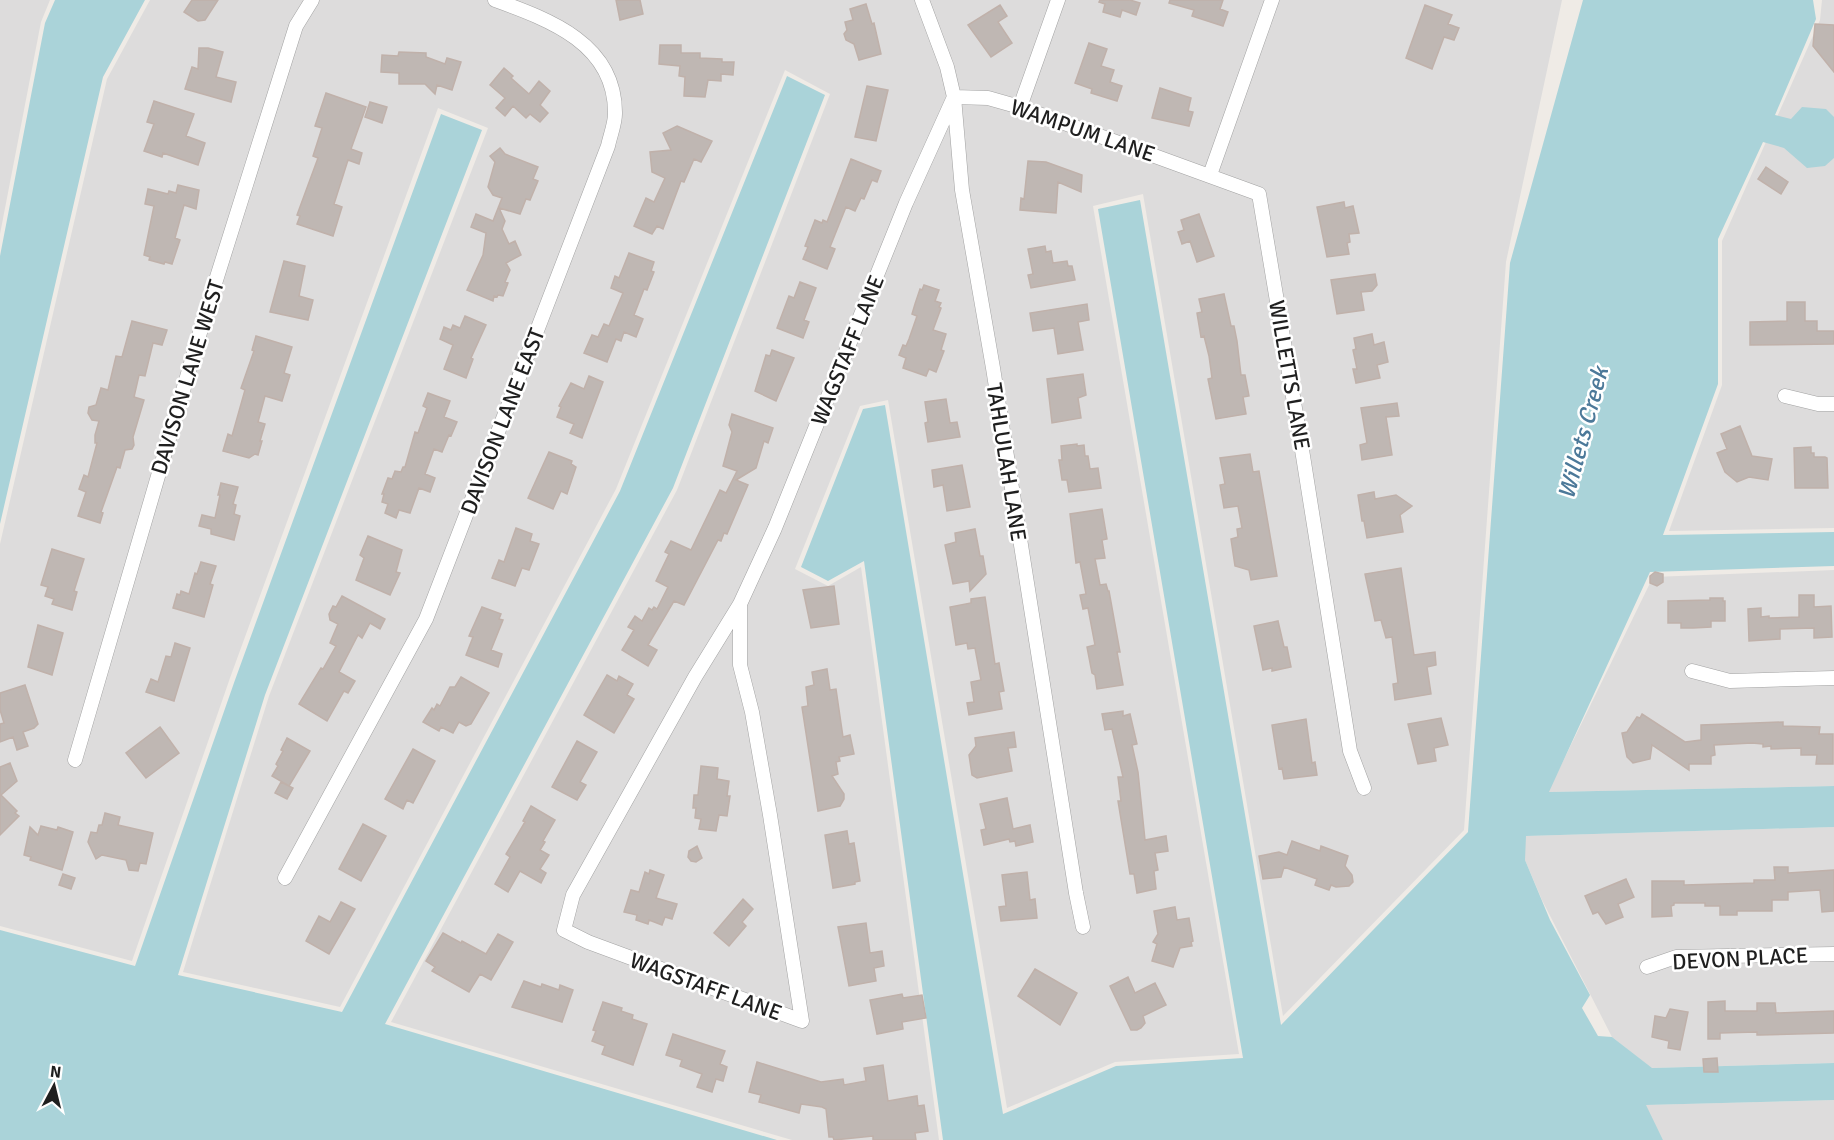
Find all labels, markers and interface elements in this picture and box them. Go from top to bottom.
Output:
street label: WAMPUM LANE [1007,93,1159,168]
street label: WAGSTAFF LANE [805,271,890,429]
street label: DAVISON LANE WEST [145,276,230,478]
street label: WILLETTS LANE [1263,298,1316,452]
street label: DAVISON LANE EAST [455,324,550,518]
water label: Willets Creek [1551,362,1616,502]
street label: TAHLULAH LANE [981,381,1032,543]
street label: DEVON PLACE [1671,941,1809,976]
street label: WAGSTAFF LANE [626,946,786,1026]
north arrow [24,1056,84,1116]
text: N [49,1062,62,1083]

